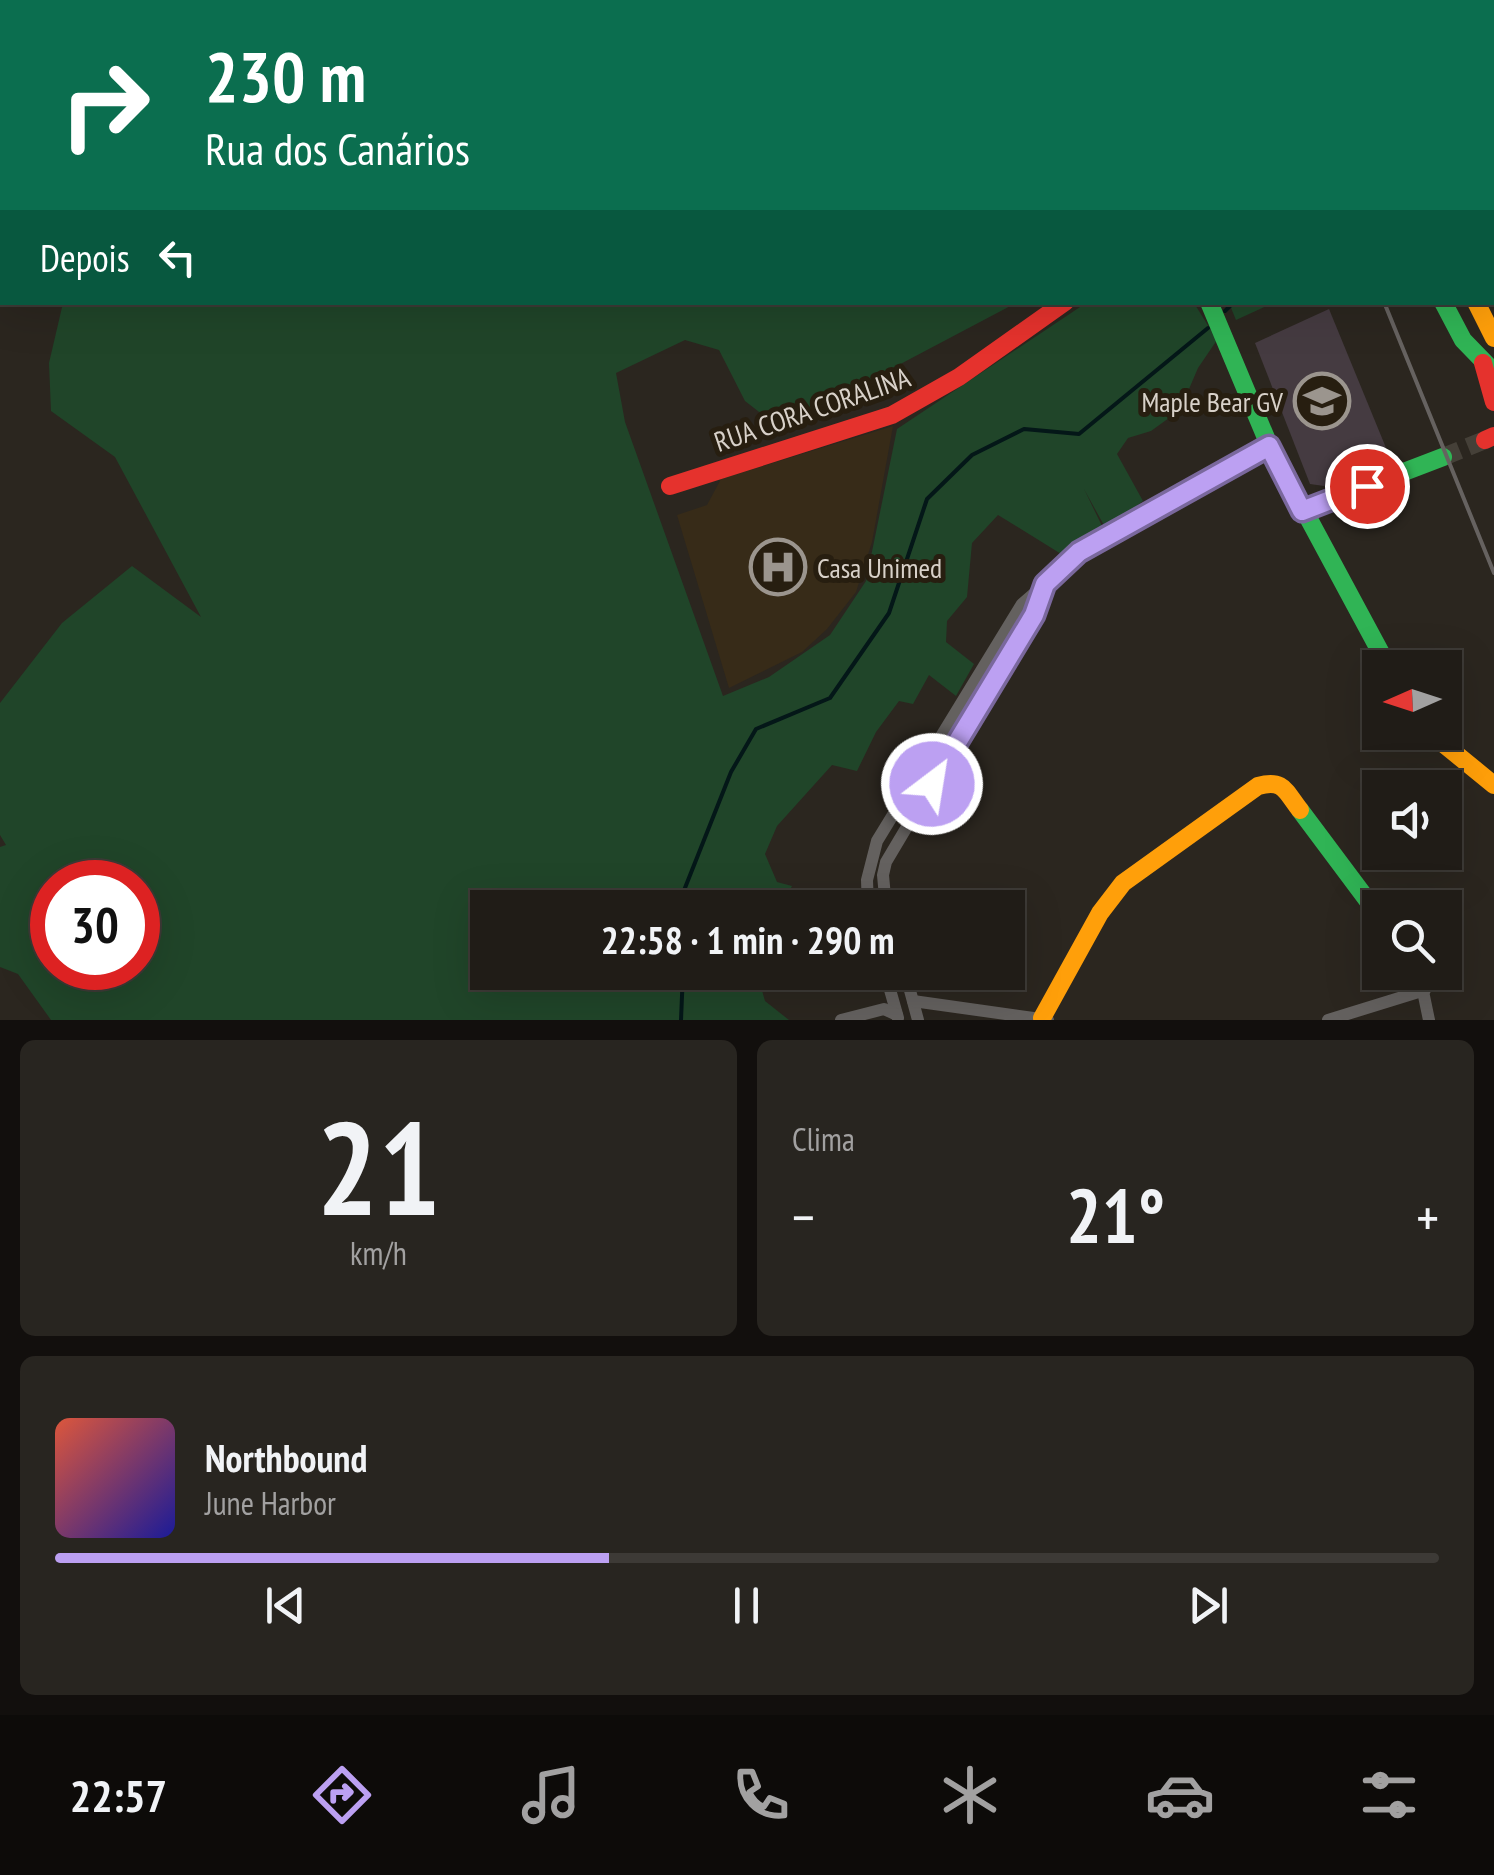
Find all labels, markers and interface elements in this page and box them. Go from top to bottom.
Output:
text: 230 m [205,31,366,121]
icon: right [40,40,170,170]
text: Rua dos Canários [205,119,470,177]
icon: left [150,230,205,285]
text: Depois [40,233,130,282]
street label: RUA CORA CORALINA [709,358,916,460]
school or university icon: Maple Bear GV [1292,371,1352,431]
place label: Maple Bear GV [1141,383,1284,420]
pin [1325,444,1410,529]
icon: arrive [1340,459,1395,514]
hospital icon: Casa Unimed [748,537,808,597]
place label: Casa Unimed [817,549,942,586]
north arrow [1362,650,1462,750]
map controls [1362,650,1462,990]
position arrow [880,732,984,836]
button: sound [1362,770,1462,870]
speed limit sign: 30 [30,860,160,990]
button: search [1362,890,1462,990]
text: 22:58 · 1 min · 290 m [601,915,894,964]
text: 21 [316,1083,441,1251]
text: Clima [792,1118,855,1160]
text: 21° [1066,1167,1165,1264]
text: − [792,1181,815,1252]
text: + [1416,1181,1439,1252]
text: km/h [350,1232,407,1274]
text: Northbound [205,1433,367,1482]
text: June Harbor [205,1482,336,1524]
icon: previous [258,1578,313,1633]
icon: pause [719,1578,774,1633]
icon: next [1181,1578,1236,1633]
icon: directions [307,1760,377,1830]
icon: music [516,1760,586,1830]
icon: phone [726,1760,796,1830]
icon: climate [935,1760,1005,1830]
icon: car [1145,1760,1215,1830]
icon: filters [1354,1760,1424,1830]
text: 22:57 [70,1766,167,1824]

